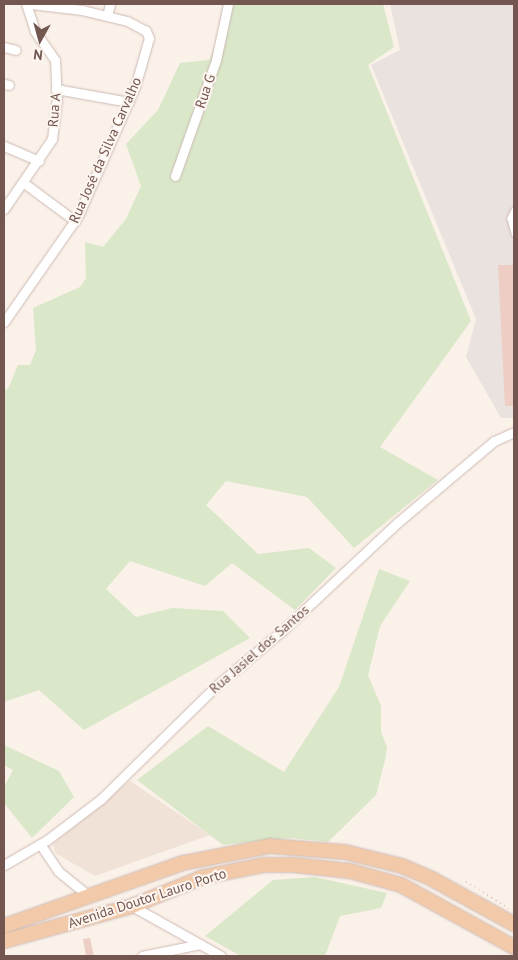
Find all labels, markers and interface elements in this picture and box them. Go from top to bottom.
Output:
north arrow [15,15,65,65]
text: N [33,45,44,64]
street label: Rua G [191,72,219,110]
street label: Rua José da Silva Carvalho [65,74,145,226]
street label: Rua A [44,92,64,128]
street label: Rua Jasiel dos Santos [206,601,312,697]
street label: Avenida Doutor Lauro Porto [66,864,228,932]

